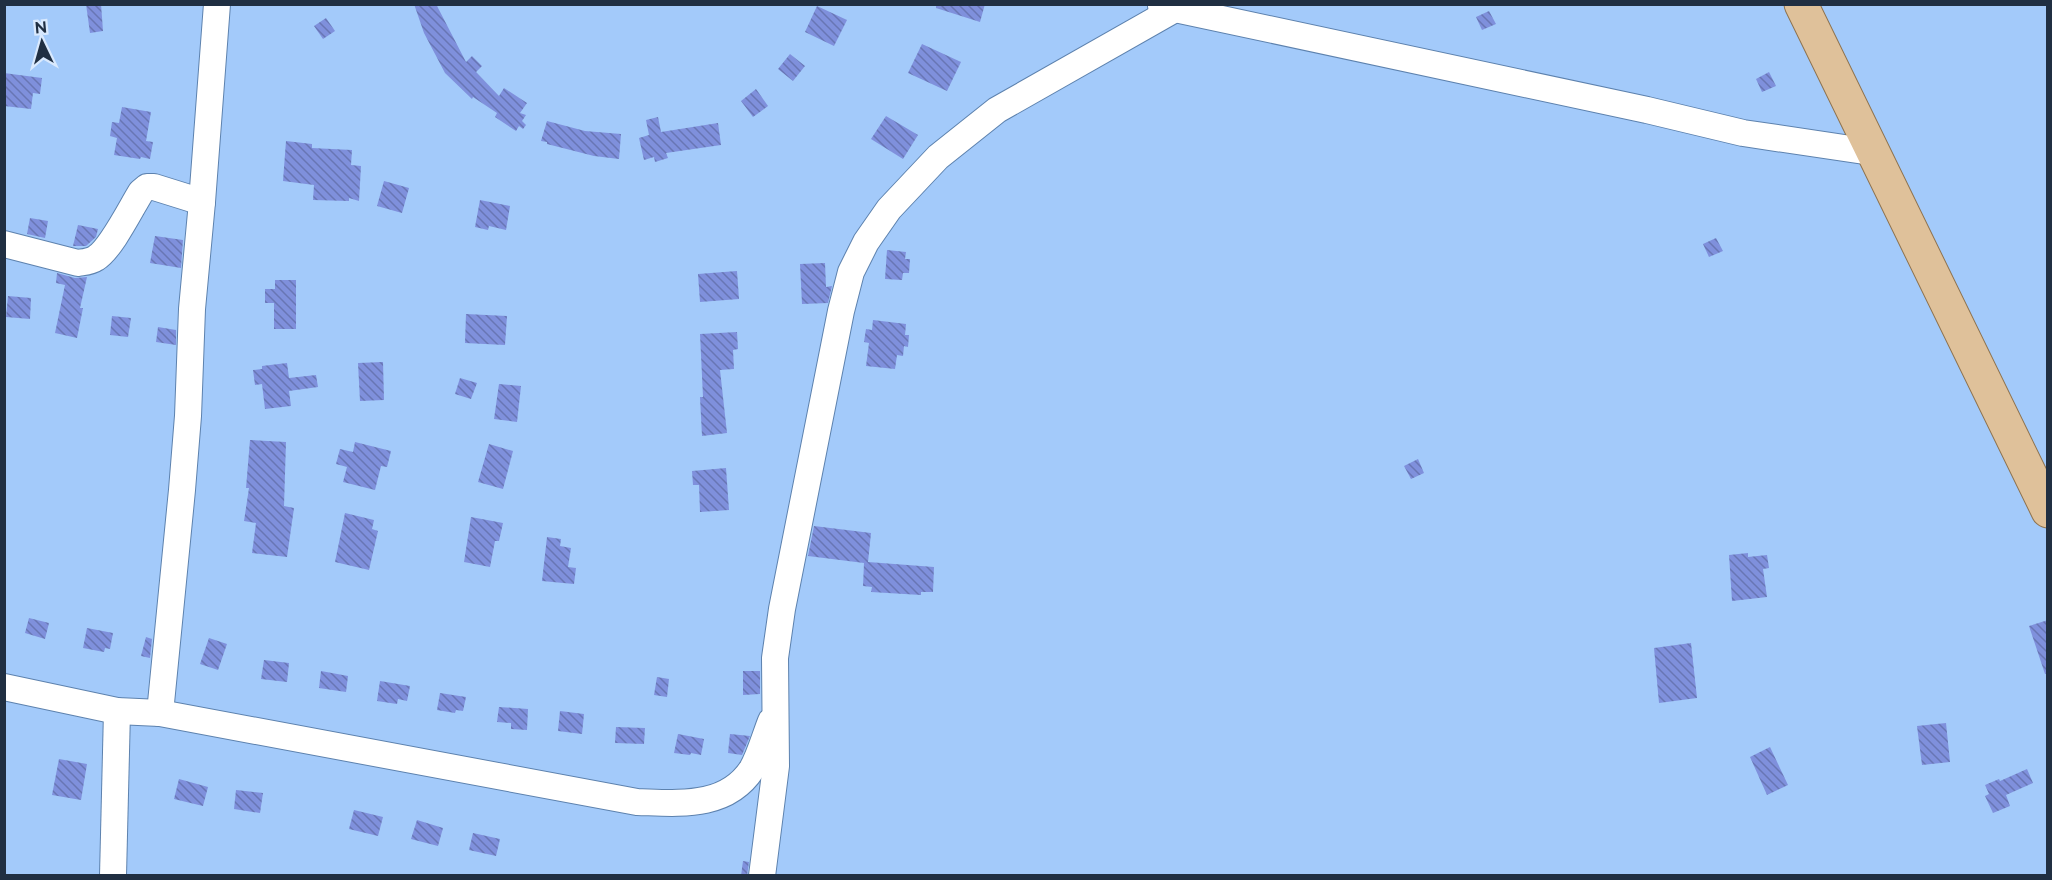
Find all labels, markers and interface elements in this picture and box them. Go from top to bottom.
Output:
north arrow [12,12,72,72]
text: N [34,18,48,38]

